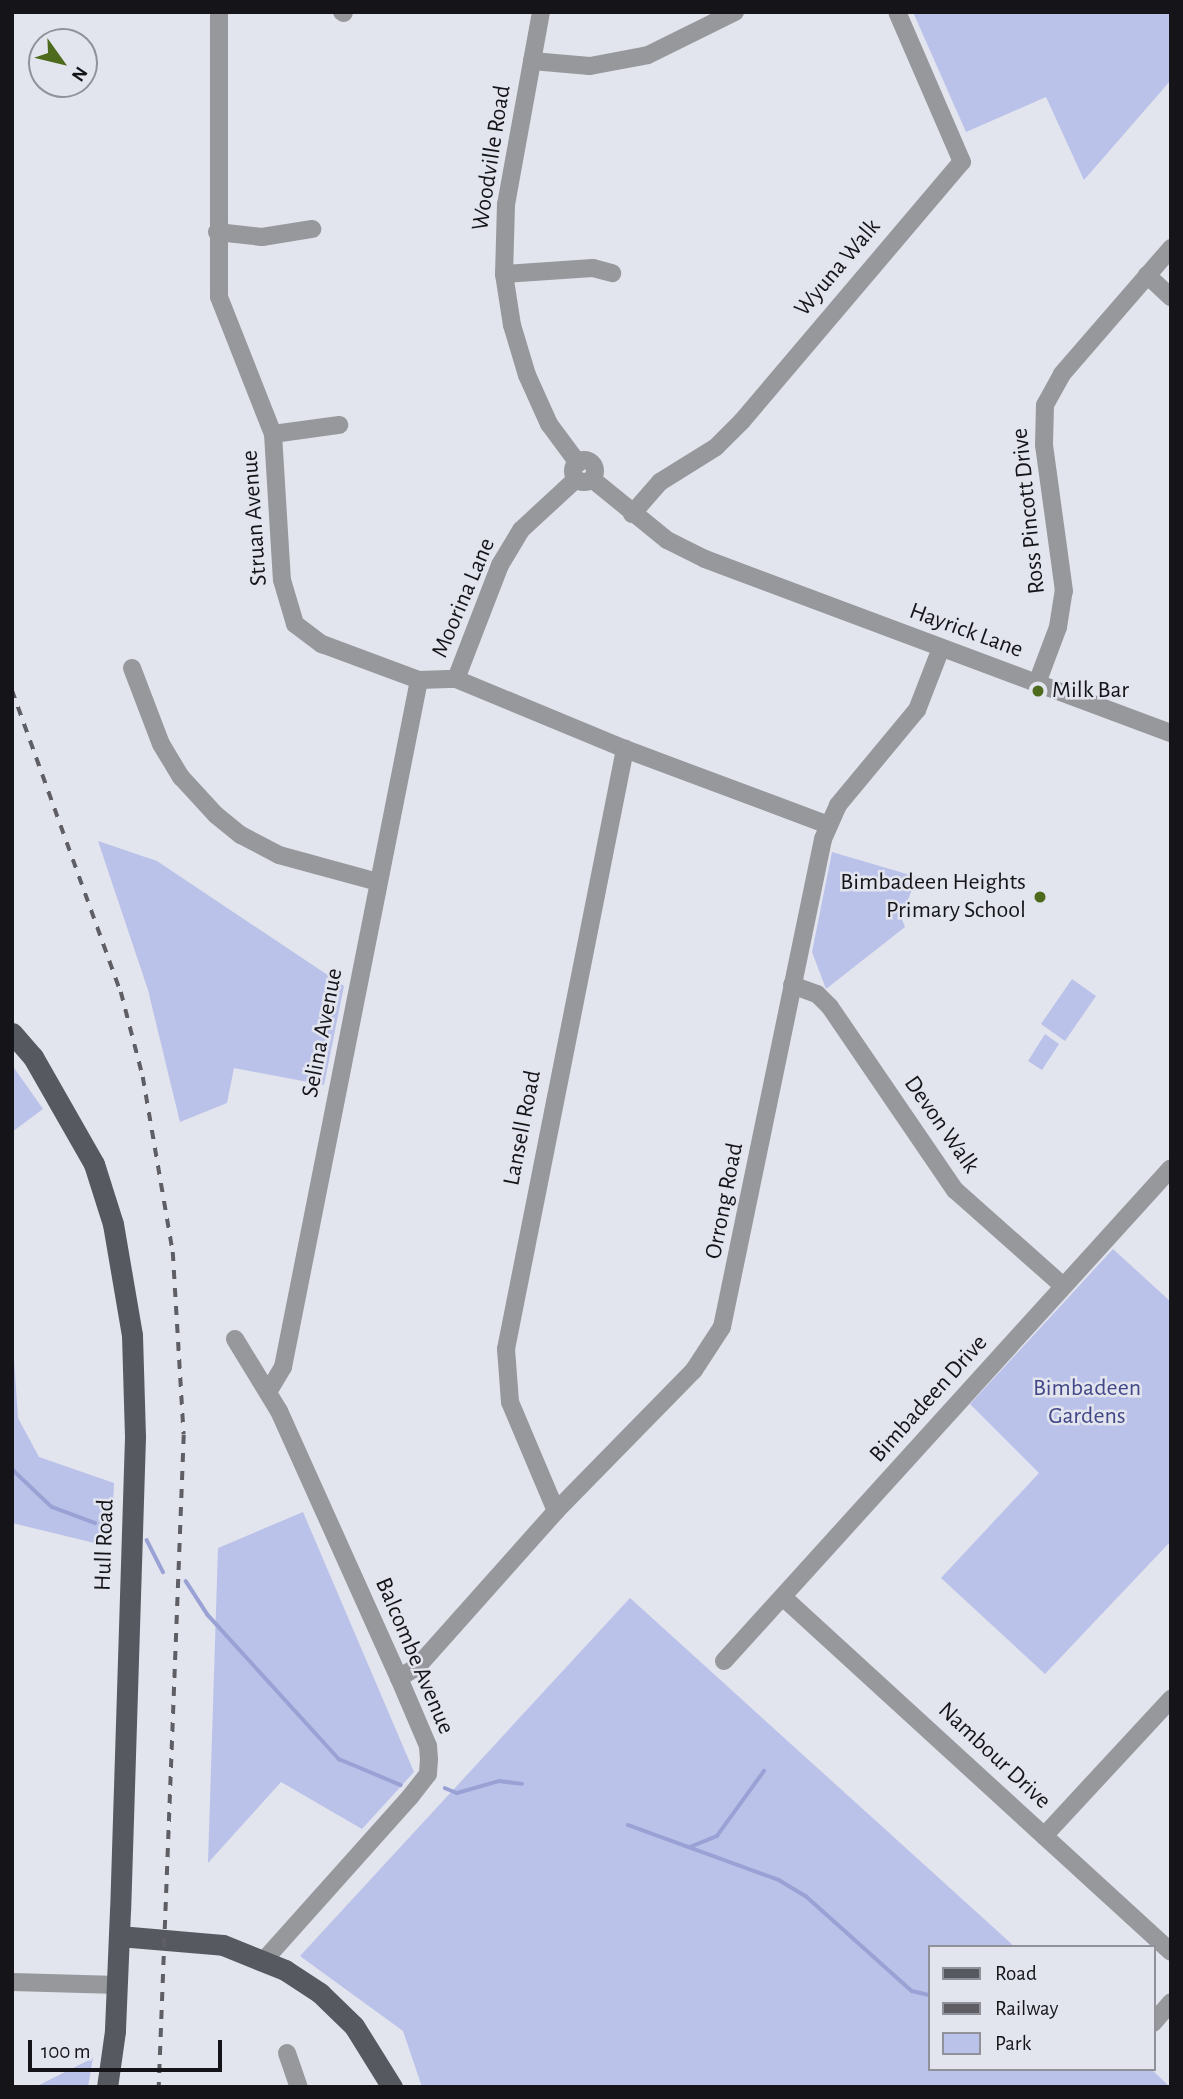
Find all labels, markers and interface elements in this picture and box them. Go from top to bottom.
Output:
north arrow [28,28,98,98]
text: N [68,63,91,85]
street label: Woodville Road [466,83,518,233]
street label: Wyuna Walk [789,213,887,323]
street label: Ross Pincott Drive [1006,427,1052,595]
street label: Struan Avenue [236,449,274,587]
street label: Moorina Lane [426,534,502,662]
street label: Hayrick Lane [905,597,1027,665]
place label: Milk Bar [1052,677,1129,705]
marker: Milk Bar [1030,683,1046,699]
place label: Bimbadeen Heights Primary School [840,869,1026,925]
marker: Bimbadeen Heights Primary School [1032,889,1048,905]
street label: Selina Avenue [296,966,350,1100]
street label: Lansell Road [498,1068,548,1188]
street label: Devon Walk [897,1071,985,1179]
street label: Orrong Road [700,1140,750,1262]
street label: Bimbadeen Drive [864,1329,994,1469]
park label: Bimbadeen Gardens [1033,1375,1141,1431]
street label: Hull Road [89,1499,121,1591]
street label: Balcombe Avenue [368,1573,460,1739]
street label: Nambour Drive [932,1696,1056,1816]
legend [928,1945,1155,2071]
text: Road [995,1963,1037,1984]
text: Railway [995,1998,1058,2019]
scale bar [32,2025,226,2070]
text: Park [995,2033,1031,2054]
text: 100 m [41,2041,91,2062]

